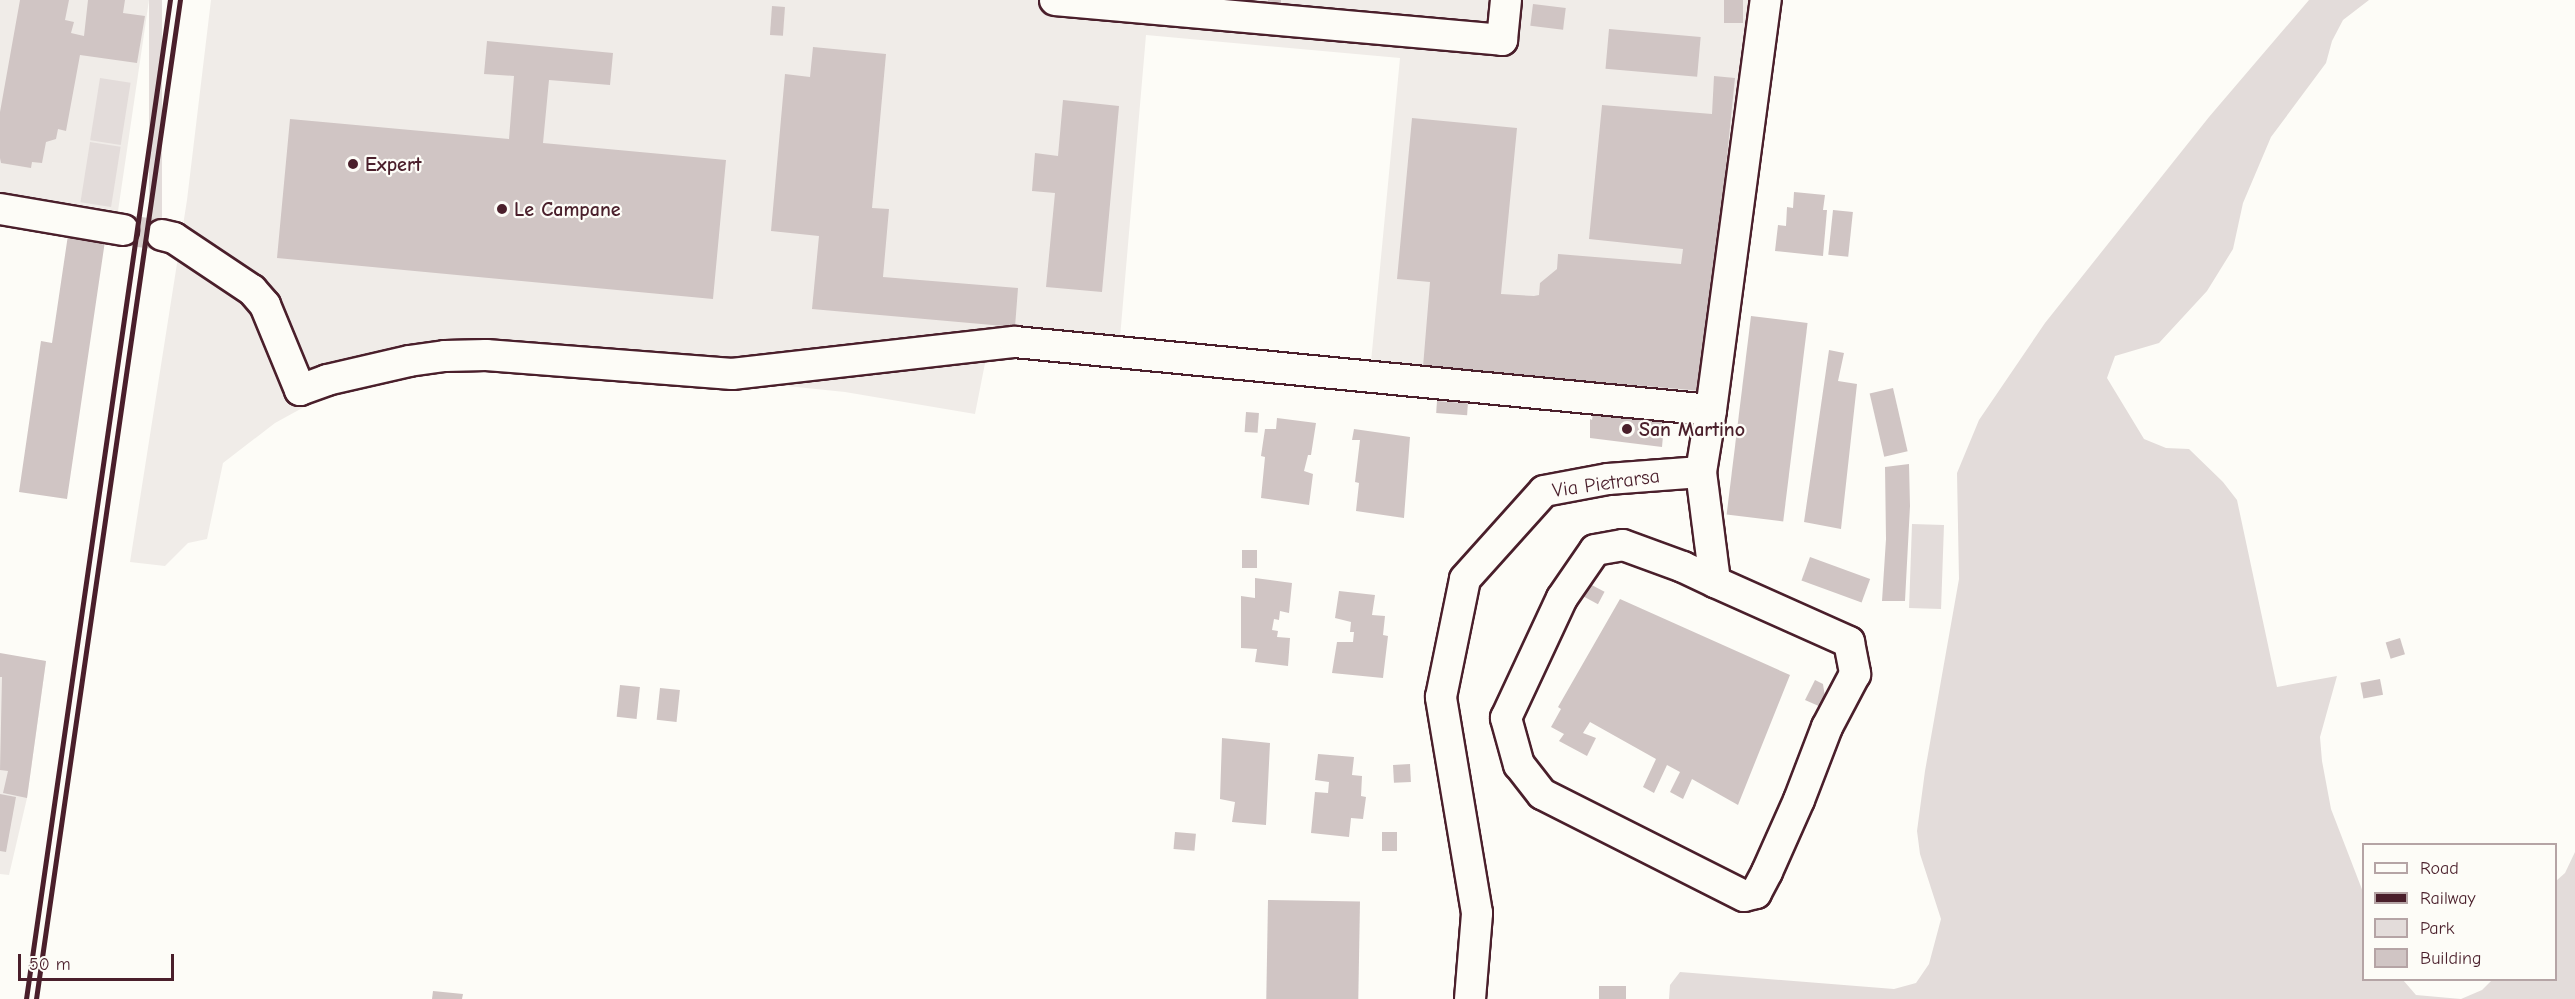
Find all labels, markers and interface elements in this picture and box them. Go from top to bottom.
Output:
place label: Expert [365,152,422,176]
marker: Expert [346,157,360,171]
place label: Le Campane [514,197,621,221]
marker: Le Campane [495,202,509,216]
place label: San Martino [1639,417,1745,441]
marker: San Martino [1620,422,1634,436]
street label: Via Pietrarsa [1551,464,1661,502]
legend [2362,843,2557,981]
text: Road [2420,858,2459,879]
text: Railway [2420,888,2476,909]
text: Park [2420,918,2454,939]
scale bar [21,942,177,980]
text: Building [2420,948,2482,969]
text: 50 m [29,954,71,975]

